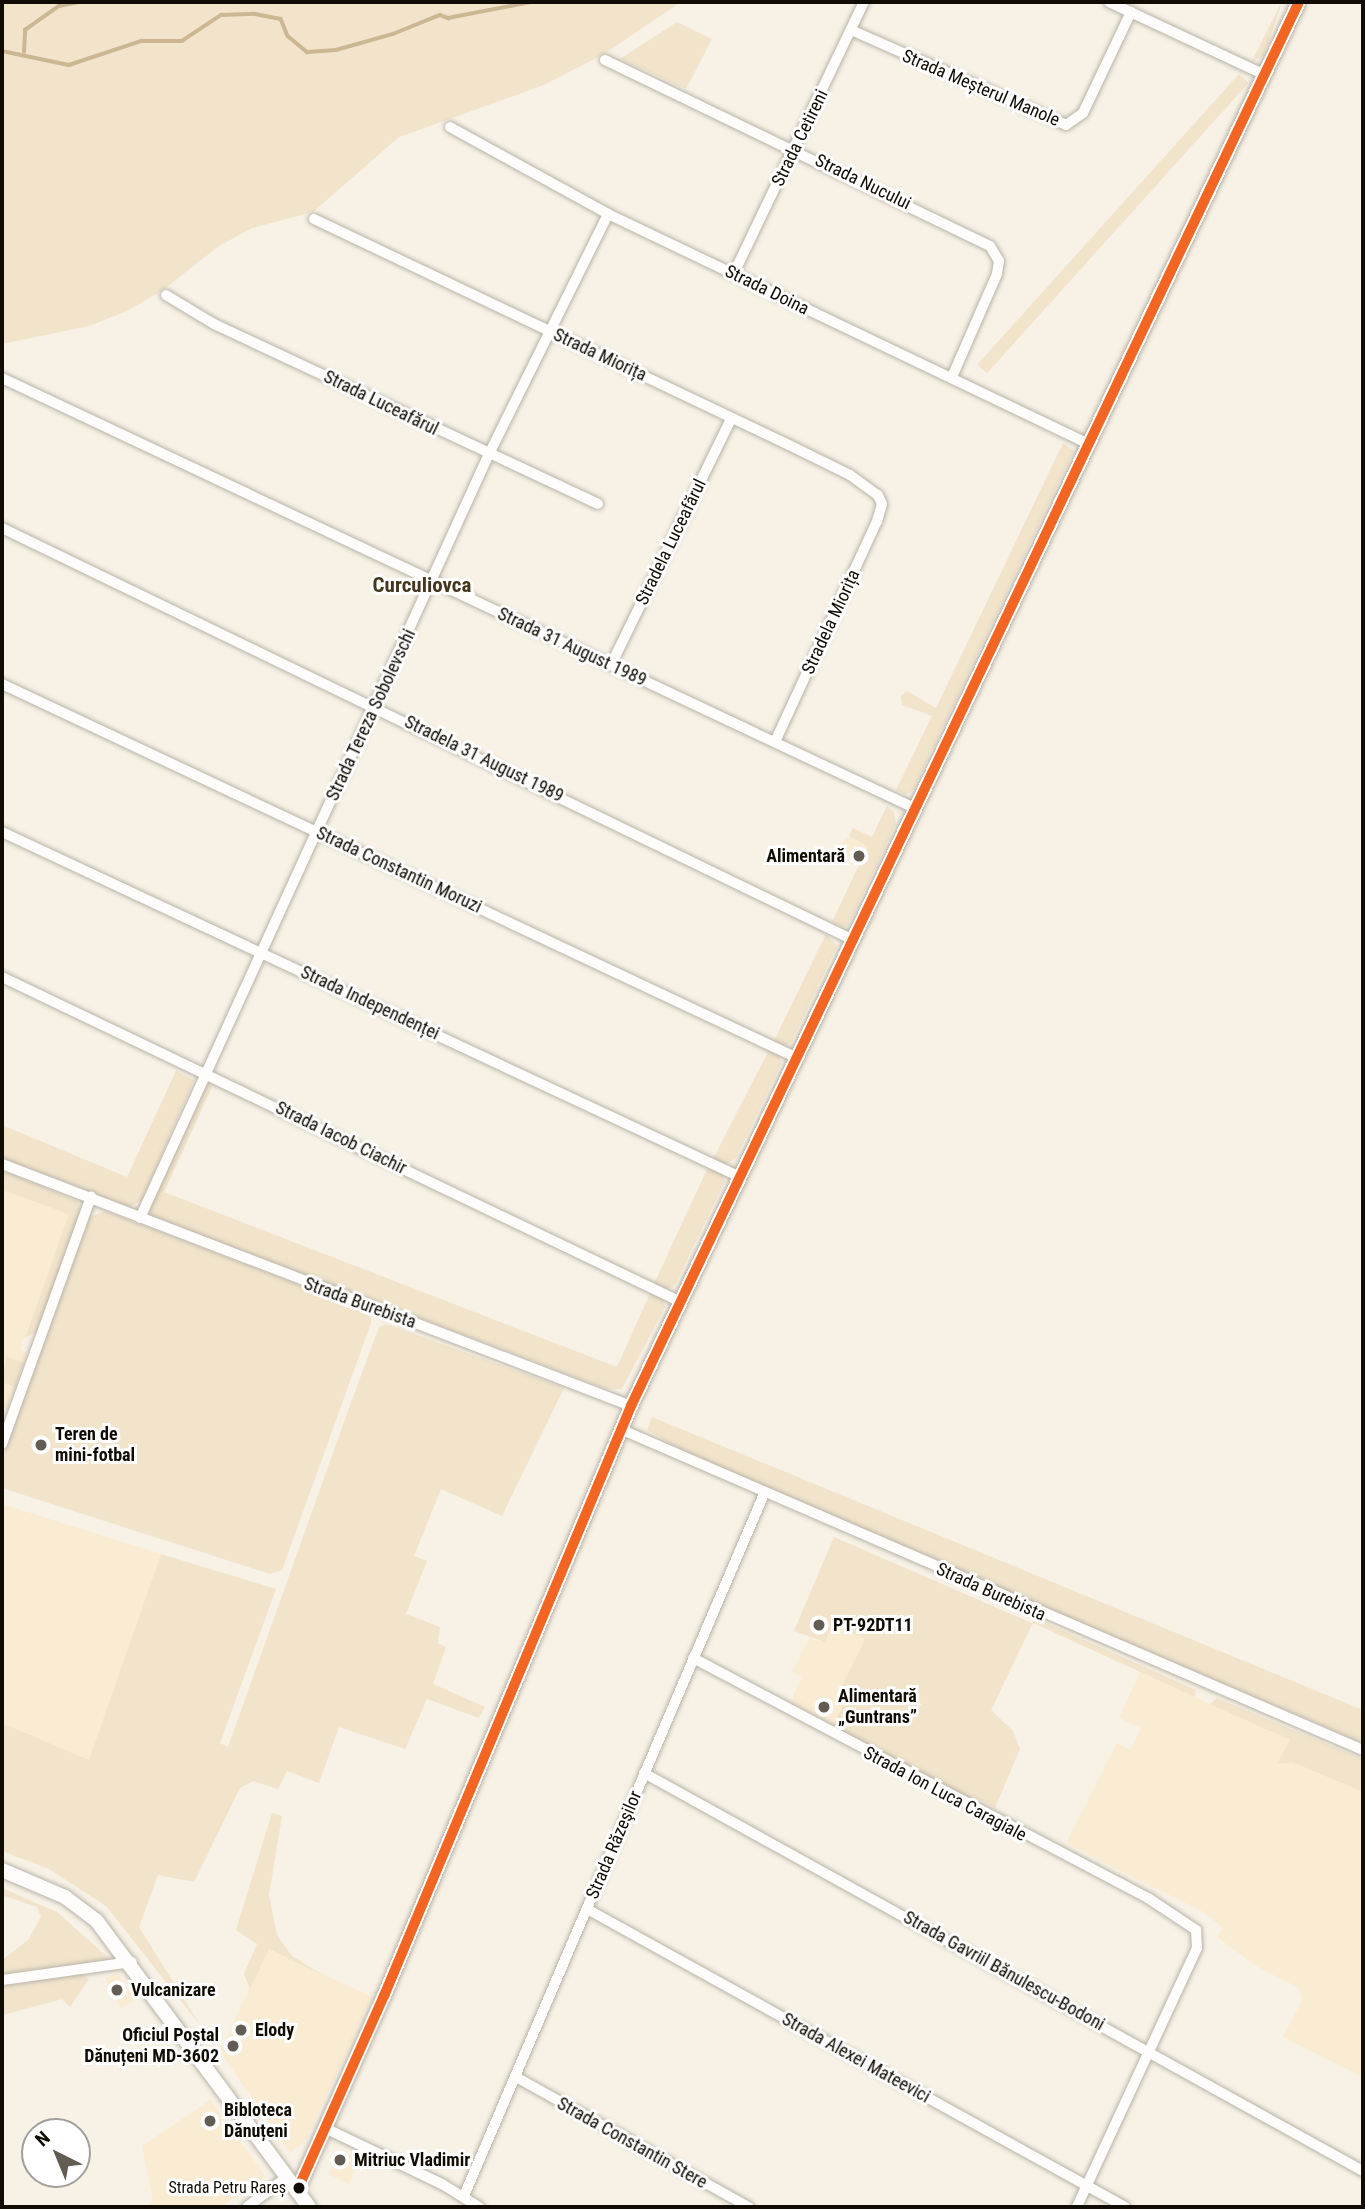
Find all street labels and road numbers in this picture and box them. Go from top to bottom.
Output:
street label: Strada Meșterul Manole [899,45,1063,131]
street label: Strada Cetireni [767,86,833,190]
street label: Strada Nucului [812,150,914,214]
street label: Strada Doina [721,260,813,320]
street label: Strada Miorița [550,324,650,386]
street label: Strada Luceafărul [320,366,442,440]
street label: Stradela Luceafărul [631,475,711,609]
street label: Stradela Miorița [797,566,865,678]
street label: Strada 31 August 1989 [494,603,650,691]
street label: Strada Tereza Sobolevschi [322,626,420,804]
street label: Stradela 31 August 1989 [401,711,567,807]
street label: Strada Constantin Moruzi [313,822,485,918]
street label: Strada Independenței [297,961,443,1045]
street label: Strada Iacob Ciachir [272,1097,410,1179]
street label: Strada Burebista [301,1273,419,1333]
street label: Strada Burebista [933,1558,1049,1626]
street label: Strada Ion Luca Caragiale [860,1742,1030,1846]
street label: Strada Răzeşilor [582,1788,646,1902]
street label: Strada Gavriil Bănulescu-Bodoni [900,1907,1108,2035]
street label: Strada Alexei Mateevici [778,2008,934,2108]
street label: Strada Constantin Stere [553,2093,711,2193]

